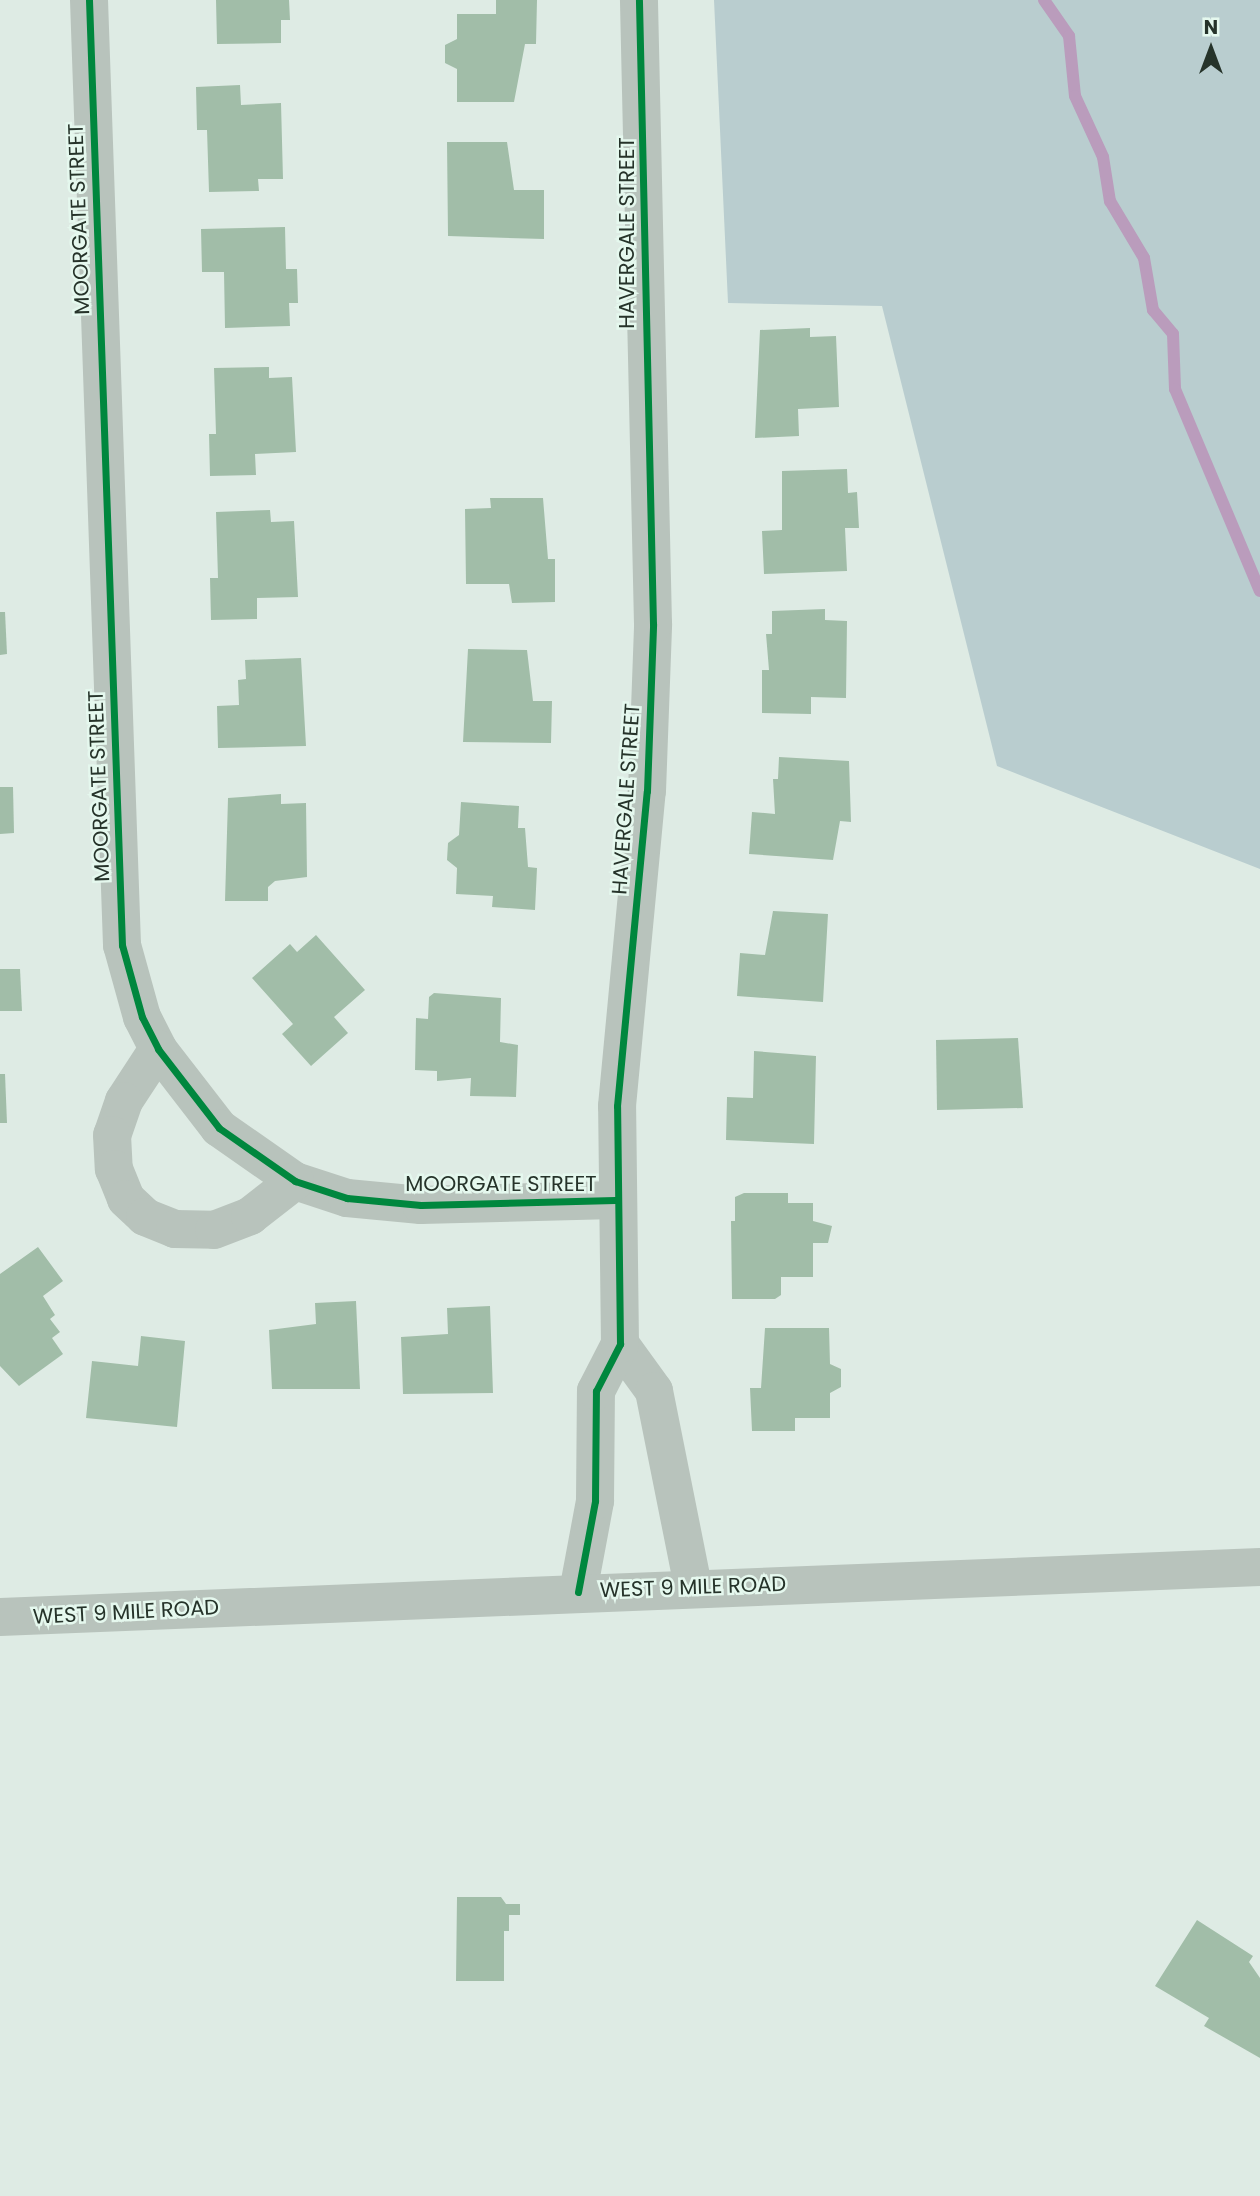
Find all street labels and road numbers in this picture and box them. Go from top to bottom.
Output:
street label: MOORGATE STREET [63,123,95,315]
street label: HAVERGALE STREET [614,137,640,329]
street label: MOORGATE STREET [83,690,115,882]
street label: HAVERGALE STREET [607,702,645,896]
street label: MOORGATE STREET [405,1171,597,1197]
street label: WEST 9 MILE ROAD [599,1571,787,1603]
street label: WEST 9 MILE ROAD [32,1595,220,1629]

